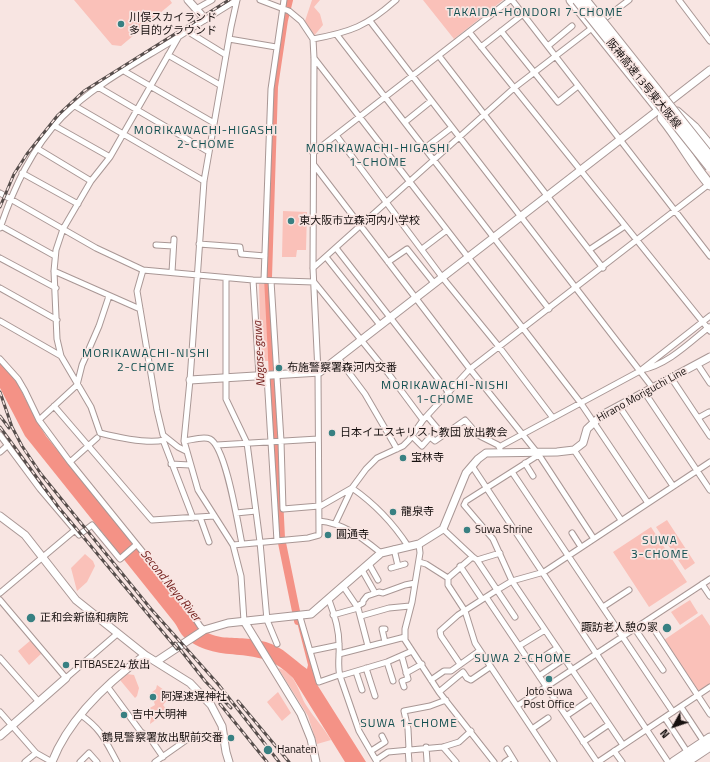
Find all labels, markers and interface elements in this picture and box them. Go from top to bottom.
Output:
district label: TAKAIDA-HONDORI 7-CHOME [447,6,623,20]
place label: 川俣スカイランド 多目的グラウンド [129,11,217,37]
marker: 川俣スカイランド 多目的グラウンド [116,19,126,29]
street label: 阪神高速13号東大阪線 [603,37,683,131]
district label: MORIKAWACHI-HIGASHI 2-CHOME [134,124,278,152]
district label: MORIKAWACHI-HIGASHI 1-CHOME [306,142,450,170]
place label: 東大阪市立森河内小学校 [299,214,420,228]
marker: 東大阪市立森河内小学校 [286,216,296,226]
water label: Nagase-gawa [251,321,269,387]
district label: MORIKAWACHI-NISHI 2-CHOME [82,347,210,375]
place label: 布施警察署森河内交番 [287,361,397,375]
marker: 布施警察署森河内交番 [274,363,284,373]
street label: Hirano Moriguchi Line [595,365,689,425]
district label: MORIKAWACHI-NISHI 1-CHOME [381,379,509,407]
place label: 日本イエスキリスト教団 放出教会 [340,426,507,440]
marker: 日本イエスキリスト教団 放出教会 [327,428,337,438]
place label: 宝林寺 [411,451,444,465]
marker: 宝林寺 [398,453,408,463]
place label: 龍泉寺 [401,505,434,519]
marker: 龍泉寺 [388,507,398,517]
place label: Suwa Shrine [475,523,533,537]
marker: Suwa Shrine [462,525,472,535]
place label: 圓通寺 [336,528,369,542]
marker: 圓通寺 [323,530,333,540]
district label: SUWA 3-CHOME [631,534,689,562]
water label: Second Neya River [137,547,203,625]
place label: 正和会新協和病院 [40,611,128,625]
marker: 正和会新協和病院 [25,612,37,624]
place label: 諏訪老人憩の家 [581,621,658,635]
marker: 諏訪老人憩の家 [661,622,673,634]
district label: SUWA 2-CHOME [474,652,572,666]
place label: FITBASE24 放出 [74,658,150,672]
marker: FITBASE24 放出 [61,660,71,670]
marker: Joto Suwa Post Office [544,674,554,684]
place label: Joto Suwa Post Office [524,685,574,711]
place label: 阿遅速遅神社 [161,690,227,704]
marker: 阿遅速遅神社 [148,692,158,702]
north arrow [654,706,694,746]
place label: 吉中大明神 [132,708,187,722]
marker: 吉中大明神 [119,710,129,720]
district label: SUWA 1-CHOME [360,717,458,731]
text: N [656,726,673,742]
place label: 鶴見警察署放出駅前交番 [102,731,223,745]
marker: 鶴見警察署放出駅前交番 [226,733,236,743]
place label: Hanaten [277,743,317,757]
marker: Hanaten [262,744,274,756]

